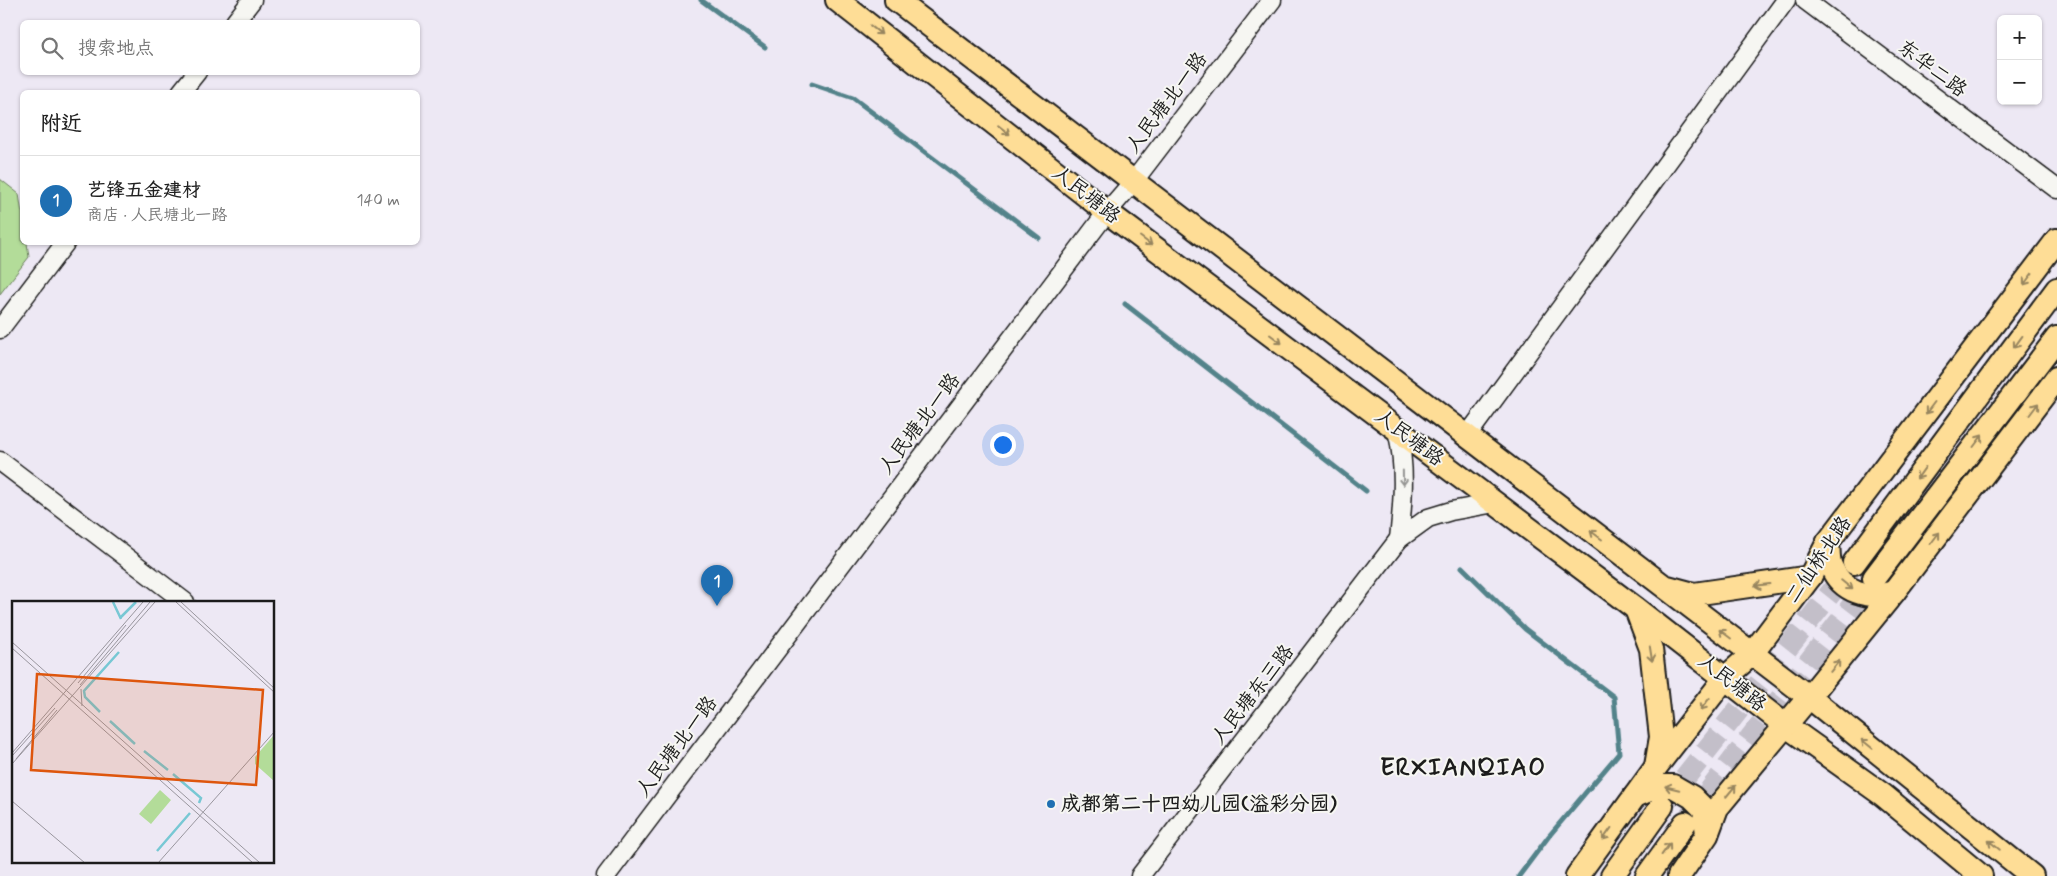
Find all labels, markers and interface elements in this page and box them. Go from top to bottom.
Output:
map controls [1997,15,2042,105]
button: + [1997,15,2042,60]
search box [20,20,420,75]
one-way arrow [869,25,882,36]
icon: search [38,34,66,62]
street label: 东华二路 [1892,34,1973,104]
text: 搜索地点 [78,36,154,61]
street label: 人民塘北一路 [1120,46,1214,159]
button: − [1997,60,2042,105]
text: 附近 [40,110,82,138]
one-way arrow [997,125,1010,136]
street label: 人民塘路 [1046,160,1127,231]
text: 艺锋五金建材 [87,178,201,203]
text: 1 [52,190,60,211]
text: 140 m [356,190,400,211]
text: 商店 · 人民塘北一路 [87,205,227,226]
one-way arrow [1139,236,1153,246]
one-way arrow [2022,272,2033,285]
one-way arrow [1269,333,1282,344]
one-way arrow [2012,335,2023,348]
street label: 人民塘北一路 [873,367,967,480]
one-way arrow [1924,401,1935,414]
one-way arrow [2029,402,2039,416]
street label: 人民塘路 [1369,403,1450,473]
your location [990,432,1016,458]
one-way arrow [1972,435,1983,448]
one-way arrow [1916,466,1926,480]
one-way arrow [1398,470,1408,486]
street label: 二仙桥北路 [1780,510,1859,609]
one-way arrow [1589,530,1603,540]
one-way arrow [1930,531,1940,545]
pin: 1 [701,565,733,606]
one-way arrow [1840,579,1853,590]
one-way arrow [1754,580,1770,590]
inset map [12,601,275,864]
one-way arrow [1719,628,1732,639]
street label: 人民塘东三路 [1205,639,1301,751]
one-way arrow [1646,645,1656,661]
street label: 人民塘路 [1692,648,1773,719]
one-way arrow [1829,659,1840,672]
street label: 人民塘北一路 [630,690,724,803]
one-way arrow [1699,697,1710,710]
one-way arrow [1861,738,1874,749]
district label: ERXIANQIAO [1380,752,1546,785]
one-way arrow [1664,783,1680,792]
one-way arrow [1726,784,1737,797]
place label: 成都第二十四幼儿园(溢彩分园) [1061,791,1338,818]
marker: 成都第二十四幼儿园(溢彩分园) [1045,798,1057,810]
one-way arrow [1602,827,1612,841]
one-way arrow [1988,840,2001,851]
one-way arrow [1661,842,1671,856]

